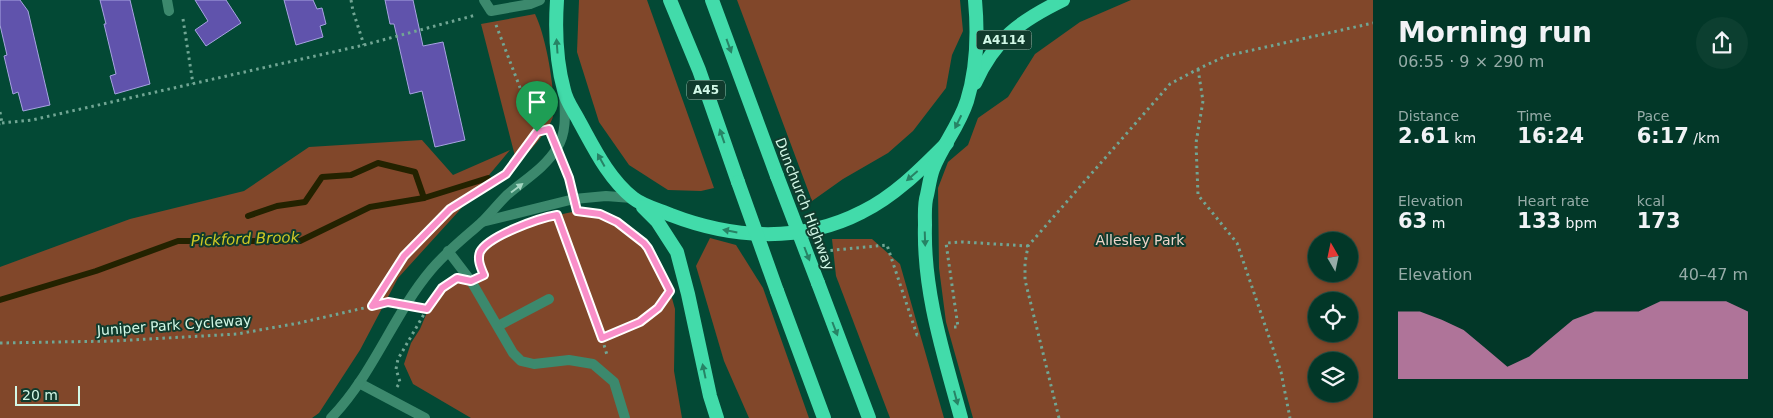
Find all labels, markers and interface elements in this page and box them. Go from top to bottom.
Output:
text: Morning run [1398,16,1592,49]
button: share [1696,17,1748,69]
road number: A4114 [976,30,1032,50]
one-way arrow [553,38,561,54]
one-way arrow [725,39,733,54]
text: 06:55 · 9 × 290 m [1398,52,1544,71]
road number: A45 [687,80,725,100]
pin [516,81,558,132]
icon: arrive [523,88,551,116]
text: Distance [1398,108,1459,124]
text: Time [1517,108,1552,124]
text: Pace [1637,108,1669,124]
one-way arrow [954,115,962,129]
text: 2.61 [1398,124,1450,148]
text: 16:24 [1517,124,1584,148]
text: 6:17 [1637,124,1689,148]
one-way arrow [718,128,726,143]
text: km [1450,130,1476,146]
text: /km [1689,130,1720,146]
street label: Dunchurch Highway [772,135,838,273]
one-way arrow [597,153,605,168]
one-way arrow [906,170,918,181]
one-way arrow [510,183,523,193]
text: Elevation [1398,193,1463,209]
text: Heart rate [1517,193,1589,209]
text: kcal [1637,193,1665,209]
text: 63 [1398,209,1427,233]
text: 133 [1517,209,1561,233]
text: 173 [1637,209,1681,233]
text: m [1427,215,1445,231]
text: bpm [1561,215,1597,231]
one-way arrow [722,227,738,235]
water label: Pickford Brook [190,228,301,250]
one-way arrow [921,232,929,248]
park label: Allesley Park [1096,232,1185,248]
north arrow [1308,232,1358,282]
map controls [1308,232,1358,402]
one-way arrow [804,247,811,262]
text: Elevation [1398,265,1472,284]
text: 40–47 m [1679,265,1748,284]
button: locate [1308,292,1358,342]
street label: Juniper Park Cycleway [95,312,252,338]
one-way arrow [832,321,839,336]
button: layers [1308,352,1358,402]
one-way arrow [700,362,708,378]
scale bar [15,383,80,406]
text: 20 m [22,387,58,403]
one-way arrow [952,391,960,406]

